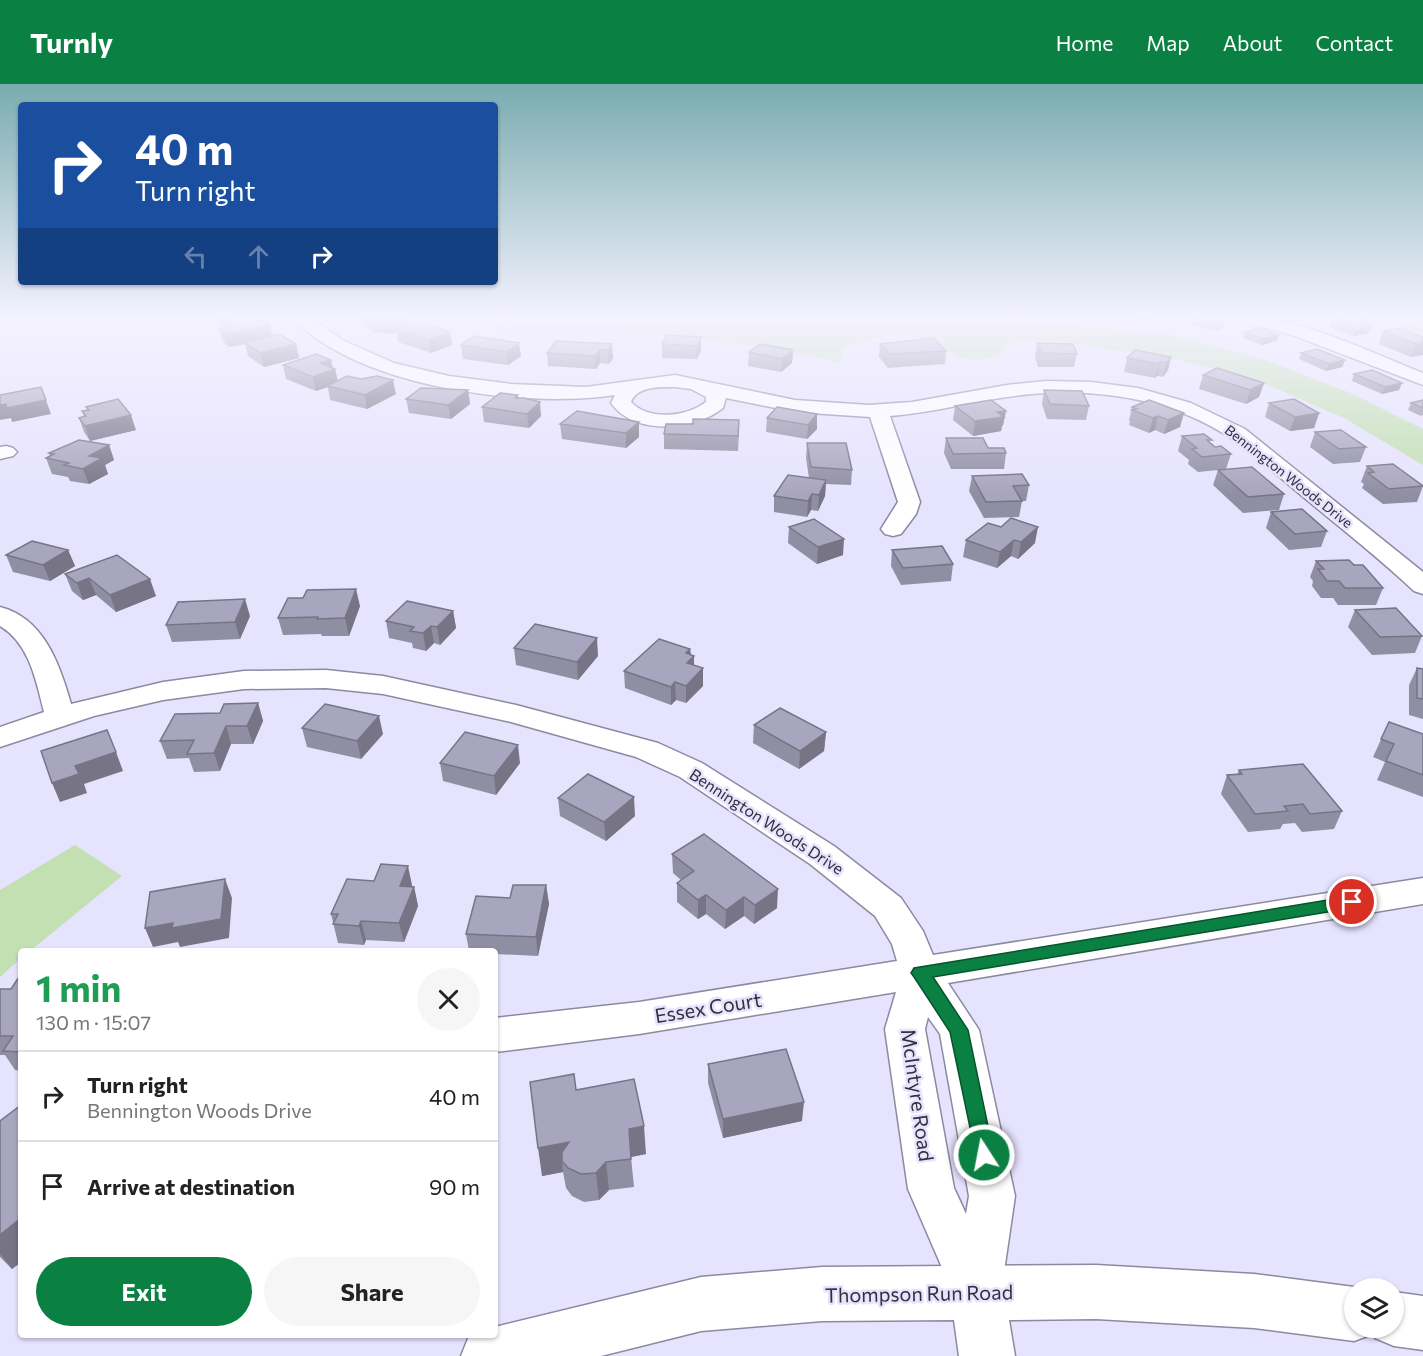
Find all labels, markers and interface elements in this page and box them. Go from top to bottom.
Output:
text: Turnly [30,25,113,59]
text: Home [1056,30,1113,55]
text: Map [1146,30,1190,55]
text: About [1223,30,1282,55]
text: Contact [1315,30,1393,55]
text: 40 m [135,122,233,174]
icon: right [36,126,114,204]
text: Turn right [135,174,255,207]
icon: left [179,240,212,273]
icon: ahead [242,240,275,273]
icon: right [305,240,338,273]
street label: Bennington Woods Drive [1222,421,1356,531]
street label: Bennington Woods Drive [686,764,848,878]
pin [1326,876,1377,927]
icon: arrive [1335,885,1368,918]
text: 1 min [36,965,121,1009]
button: close [417,968,480,1031]
street label: Essex Court [653,987,763,1027]
text: 130 m · 15:07 [36,1010,151,1034]
street label: McIntyre Road [897,1027,939,1163]
text: Turn right [87,1071,188,1098]
icon: right [36,1080,69,1113]
text: 40 m [429,1083,480,1110]
text: Bennington Woods Drive [87,1098,312,1122]
position arrow [952,1123,1016,1187]
icon: arrive [36,1170,69,1203]
text: Arrive at destination [87,1173,295,1200]
text: 90 m [429,1173,480,1200]
button: Exit [36,1257,252,1326]
button: Share [264,1257,480,1326]
map controls [1344,1278,1404,1338]
button: layers [1344,1278,1404,1338]
street label: Thompson Run Road [825,1279,1013,1307]

